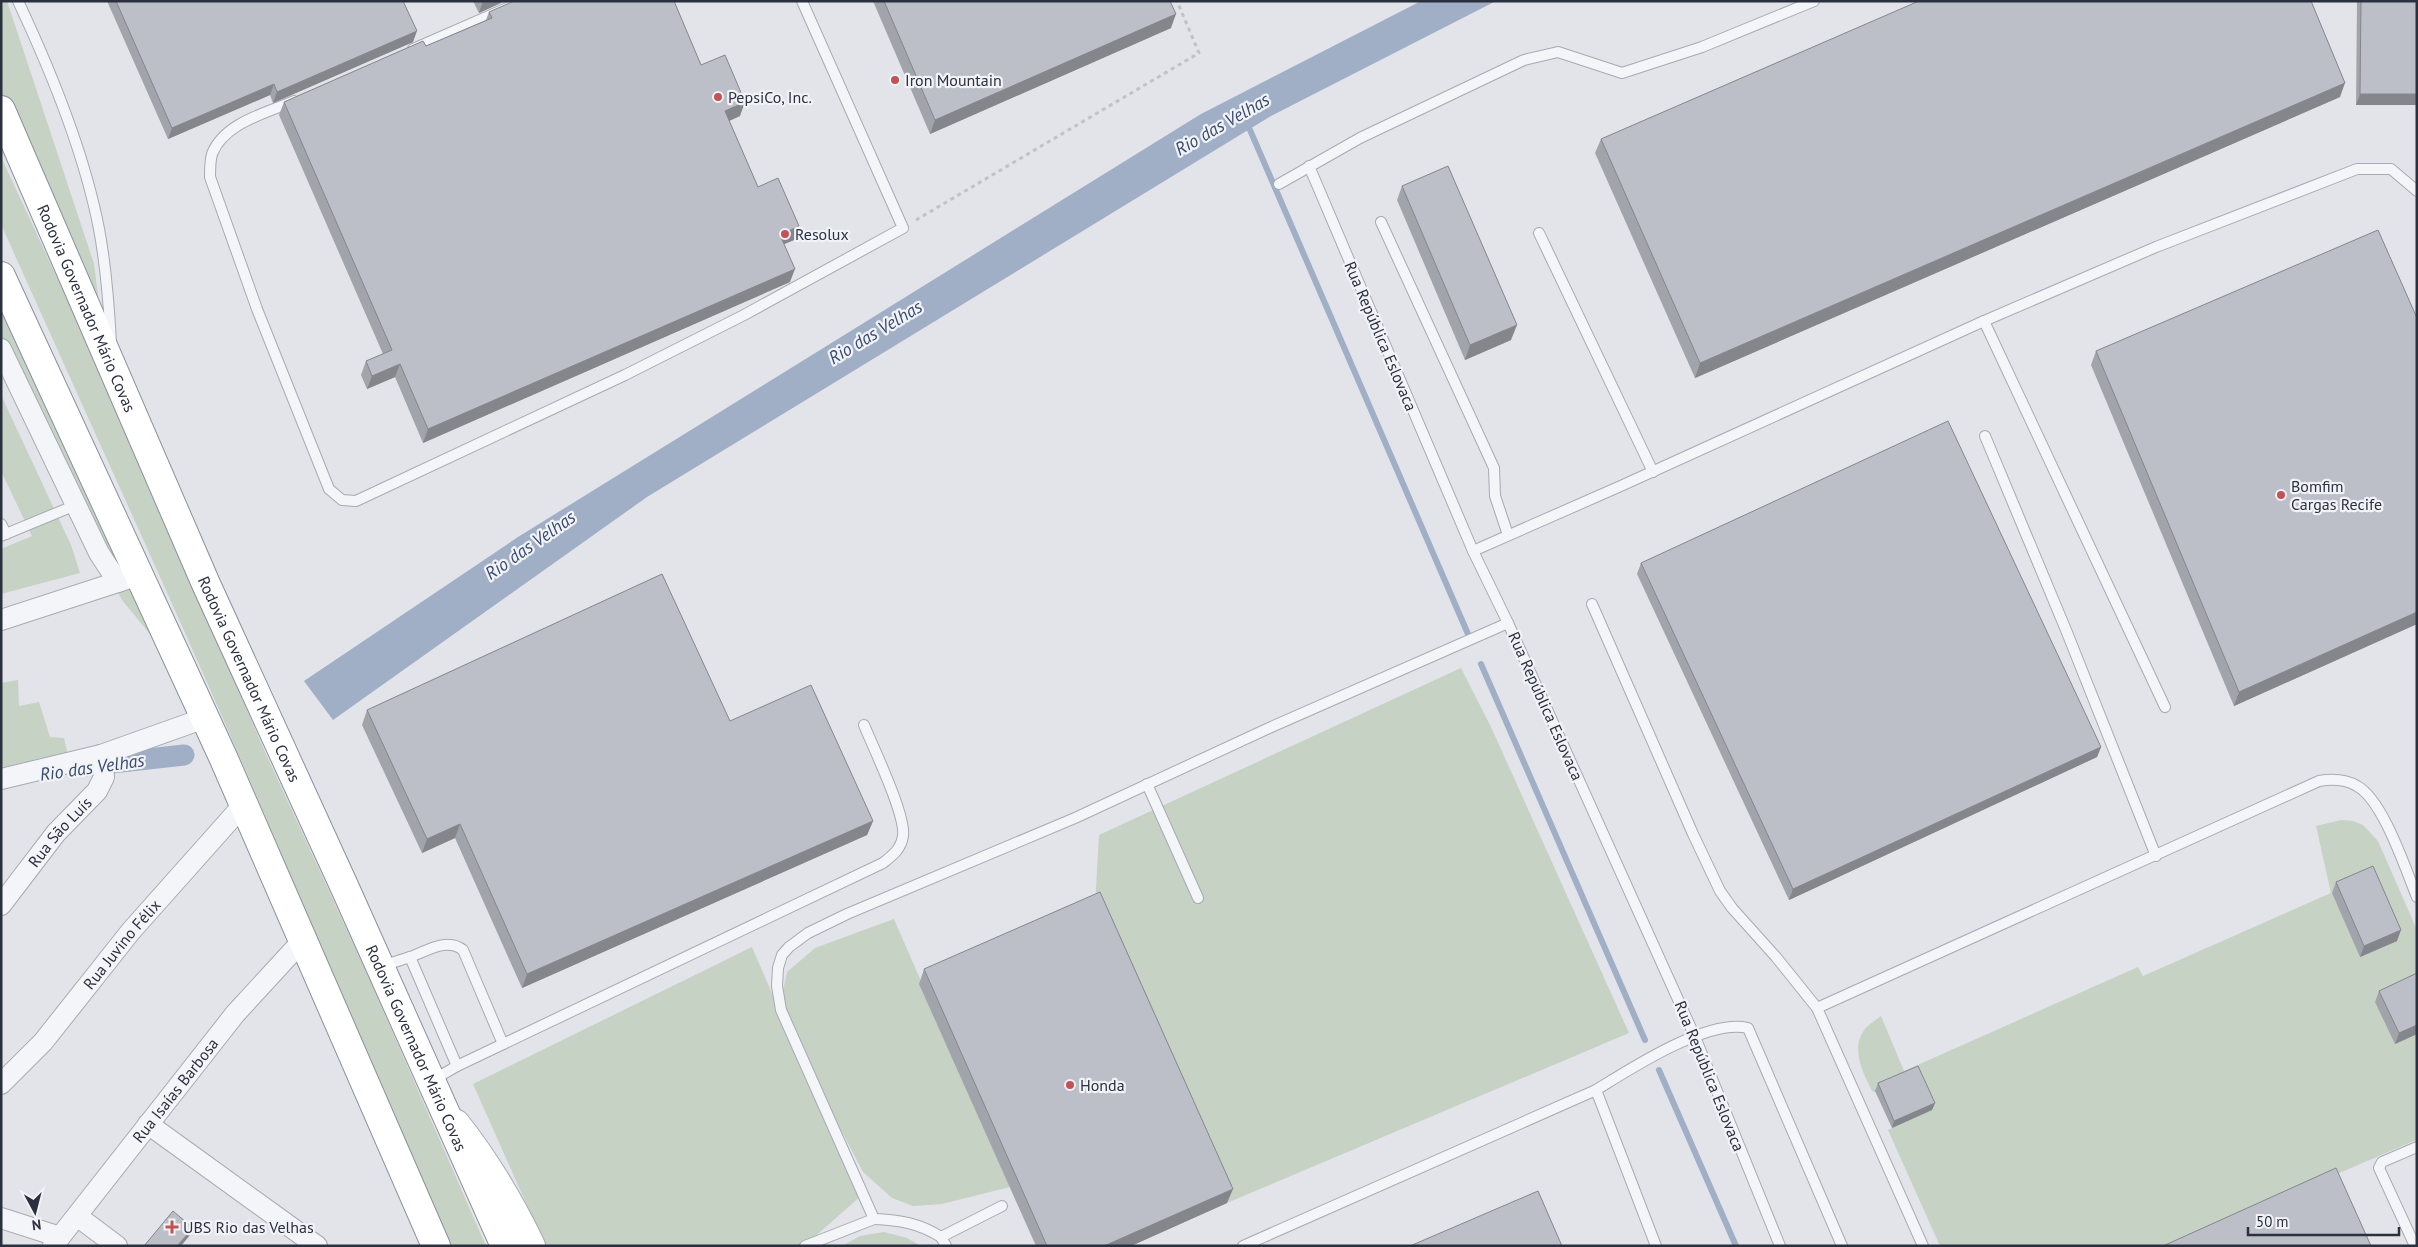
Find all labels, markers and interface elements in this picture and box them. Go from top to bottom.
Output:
place label: Iron Mountain [905,70,1002,90]
marker: Iron Mountain [889,74,901,86]
place label: PepsiCo, Inc. [728,87,812,107]
water label: Rio das Velhas [1171,87,1274,160]
marker: PepsiCo, Inc. [712,91,724,103]
street label: Rodovia Governador Mário Covas [33,201,141,415]
place label: Resolux [795,224,849,244]
marker: Resolux [779,228,791,240]
street label: Rua República Eslovaca [1340,258,1422,414]
water label: Rio das Velhas [824,295,927,369]
place label: Bomfim Cargas Recife [2291,476,2382,514]
marker: Bomfim Cargas Recife [2275,489,2287,501]
water label: Rio das Velhas [480,505,580,585]
street label: Rodovia Governador Mário Covas [194,573,305,785]
street label: Rua República Eslovaca [1504,629,1588,783]
water label: Rio das Velhas [38,748,147,786]
street label: Rua São Luís [24,792,96,871]
street label: Rua Juvino Félix [79,895,165,993]
street label: Rodovia Governador Mário Covas [362,942,471,1155]
street label: Rua República Eslovaca [1671,998,1749,1154]
street label: Rua Isaías Barbosa [128,1034,222,1147]
place label: Honda [1080,1075,1125,1095]
marker: Honda [1064,1079,1076,1091]
north arrow [10,1187,60,1237]
scale bar [2248,1204,2399,1236]
text: 50 m [2256,1212,2289,1231]
text: N [31,1215,42,1234]
place label: UBS Rio das Velhas [183,1217,314,1237]
marker: UBS Rio das Velhas [165,1220,179,1234]

